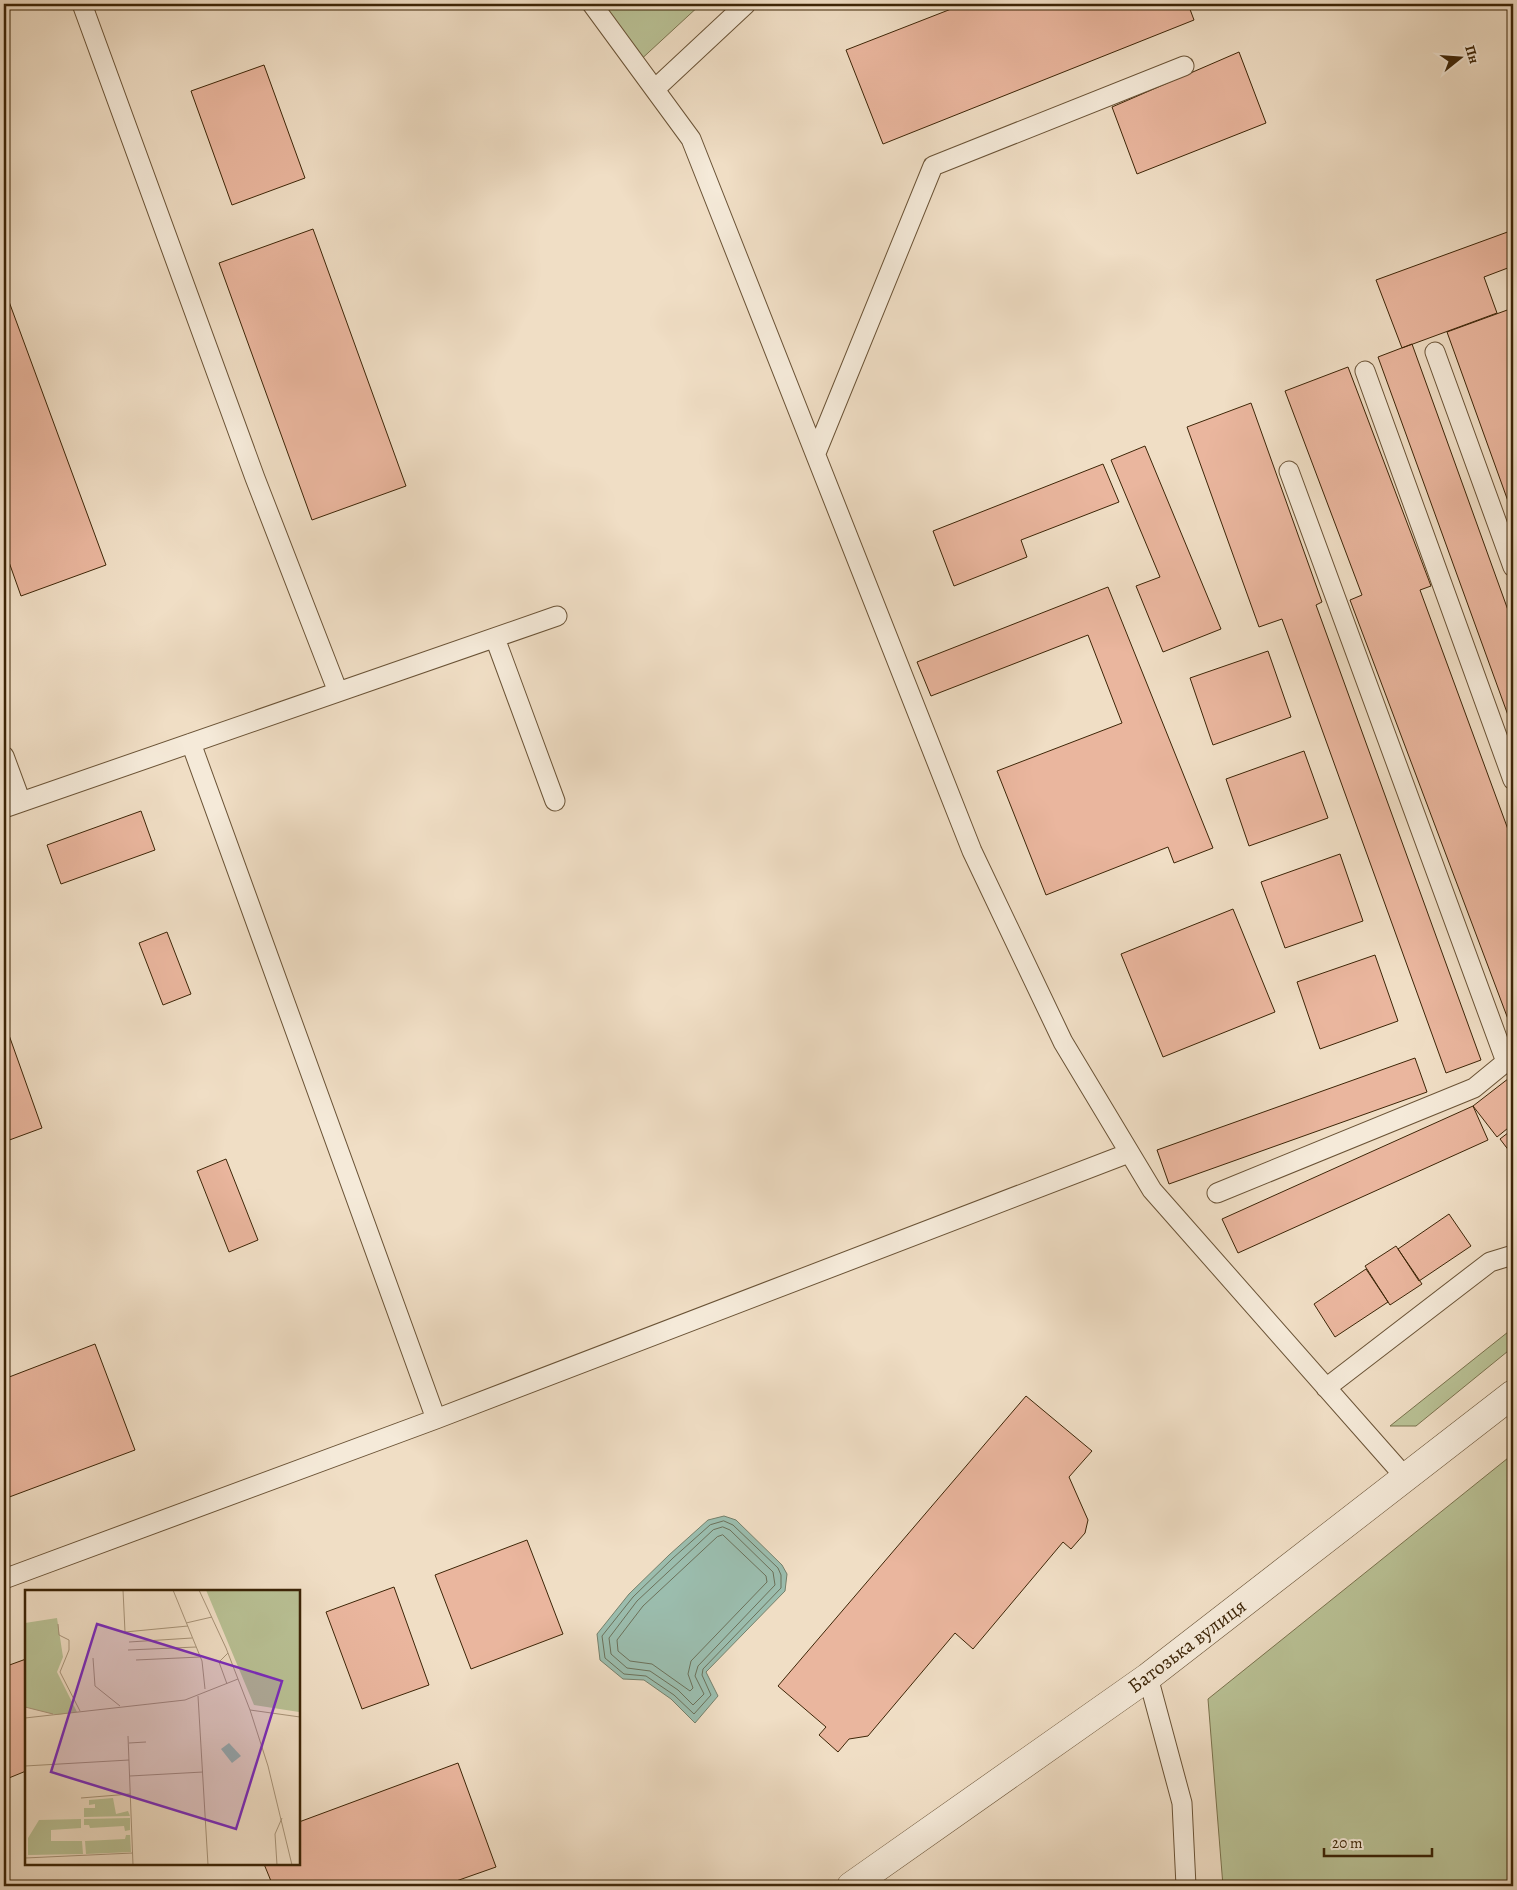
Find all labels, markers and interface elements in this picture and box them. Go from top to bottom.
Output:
north arrow [1434,32,1484,82]
text: Пн [1460,43,1484,66]
inset map [25,1590,300,1865]
street label: Батозька вулиця [1122,1593,1252,1699]
scale bar [1324,1825,1432,1857]
text: 20 m [1332,1833,1363,1853]

